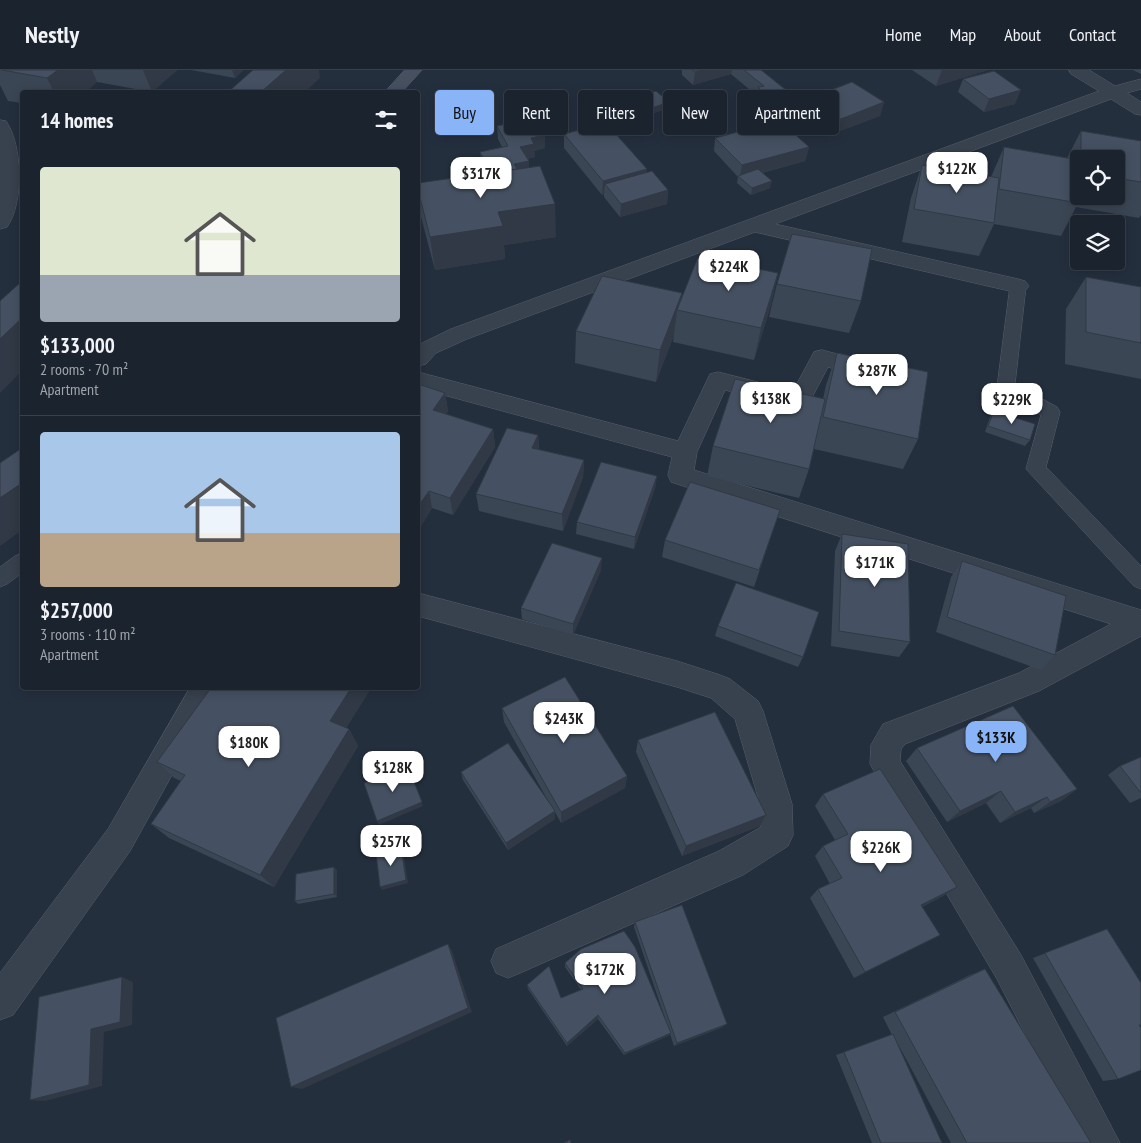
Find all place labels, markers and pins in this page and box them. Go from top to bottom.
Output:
pin: $122K [922,152,992,194]
pin: $317K [446,156,516,199]
pin: $224K [694,250,764,292]
pin: $287K [842,354,912,396]
pin: $138K [736,382,806,424]
pin: $229K [977,382,1047,425]
pin: $171K [840,546,910,588]
pin: $243K [529,702,599,744]
pin: $133K [961,720,1031,763]
pin: $180K [214,726,284,768]
pin: $128K [358,750,428,793]
pin: $257K [356,824,426,867]
pin: $226K [846,830,916,873]
pin: $172K [570,952,640,995]

